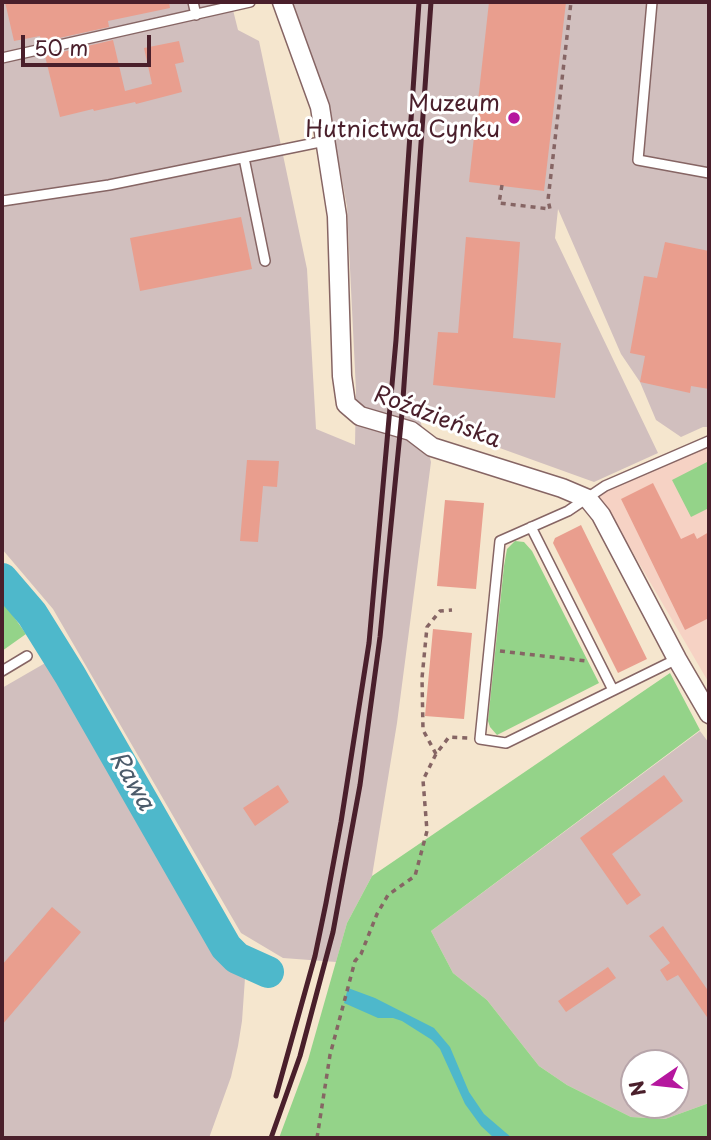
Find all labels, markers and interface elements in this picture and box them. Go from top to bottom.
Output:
scale bar [24,21,154,65]
text: 50 m [34,31,88,63]
place label: Muzeum Hutnictwa Cynku [305,91,500,145]
marker: Muzeum Hutnictwa Cynku [506,110,522,126]
street label: Roździeńska [370,381,504,455]
water label: Rawa [103,746,159,816]
north arrow [620,1049,690,1119]
text: N [621,1078,652,1099]

